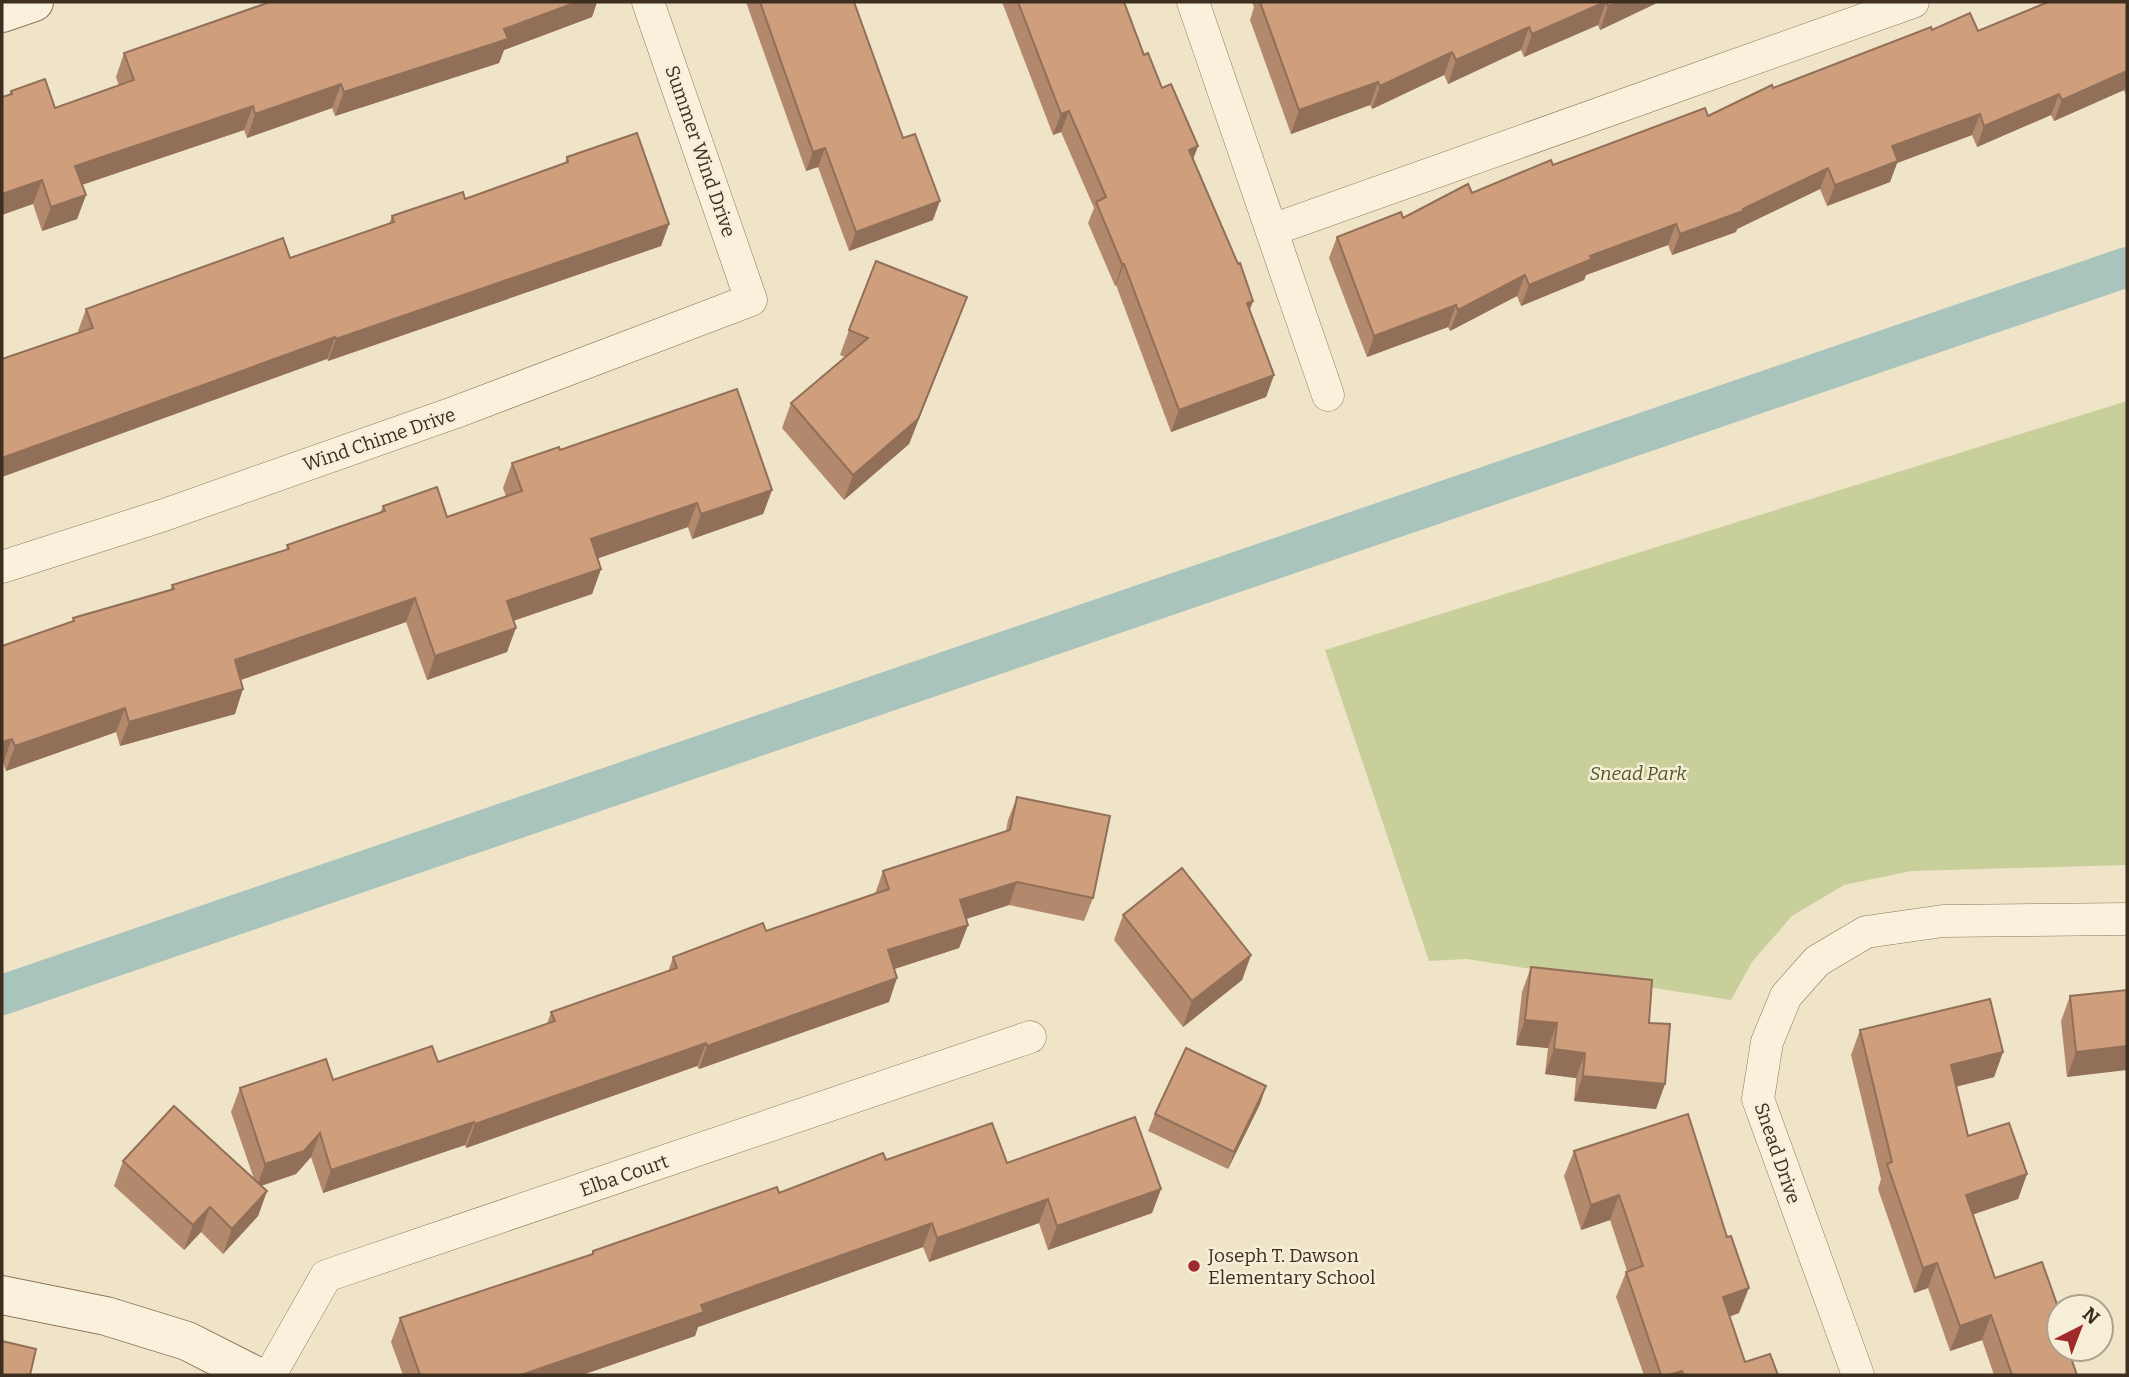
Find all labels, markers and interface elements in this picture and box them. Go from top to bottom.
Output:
street label: Summer Wind Drive [660,62,741,240]
street label: Wind Chime Drive [300,403,458,476]
park label: Snead Park [1589,762,1687,785]
street label: Snead Drive [1749,1100,1806,1207]
street label: Elba Court [577,1150,672,1201]
place label: Joseph T. Dawson Elementary School [1207,1244,1375,1289]
marker: Joseph T. Dawson Elementary School [1186,1258,1202,1274]
north arrow [2045,1293,2115,1363]
text: N [2078,1302,2104,1329]

